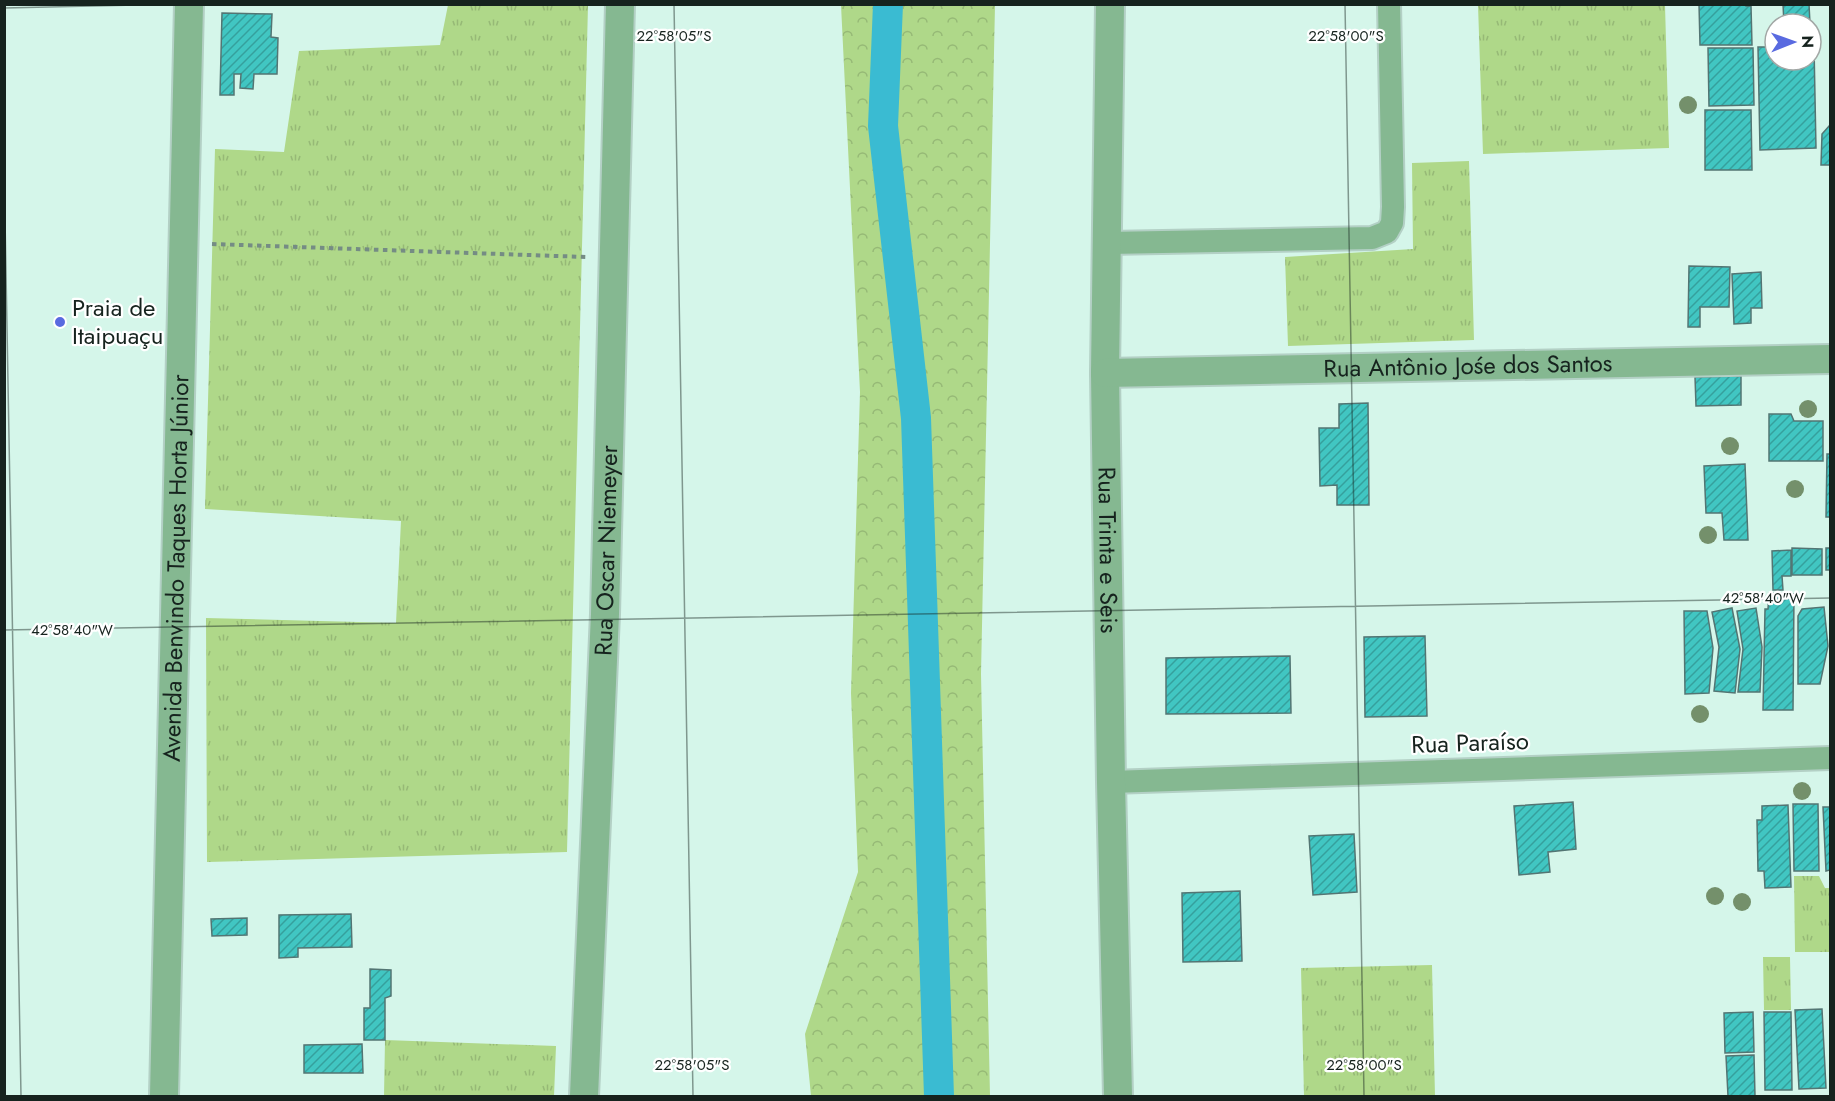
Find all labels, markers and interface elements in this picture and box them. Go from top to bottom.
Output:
north arrow [1763,12,1823,72]
text: 22°58'05"S [637,25,711,47]
text: 22°58'00"S [1308,25,1384,47]
text: N [1796,35,1819,48]
place label: Praia de Itaipuaçu [72,290,163,353]
marker: Praia de Itaipuaçu [53,315,67,329]
street label: Rua Antônio Jośe dos Santos [1323,345,1613,386]
street label: Avenida Benvindo Taques Horta Júnior [154,373,198,762]
street label: Rua Oscar Niemeyer [585,444,626,657]
street label: Rua Trinta e Seis [1089,466,1127,634]
text: 42°58'40"W [1722,587,1804,609]
text: 42°58'40"W [31,619,113,641]
street label: Rua Paraíso [1411,723,1529,762]
text: 22°58'05"S [655,1054,729,1076]
text: 22°58'00"S [1326,1054,1402,1076]

